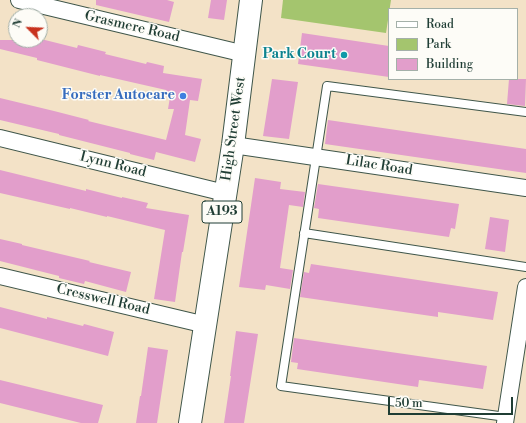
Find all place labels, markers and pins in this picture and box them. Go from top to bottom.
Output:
place label: Park Court [262,47,336,63]
marker: Park Court [339,50,349,60]
place label: Forster Autocare [62,88,175,104]
marker: Forster Autocare [178,91,188,101]

